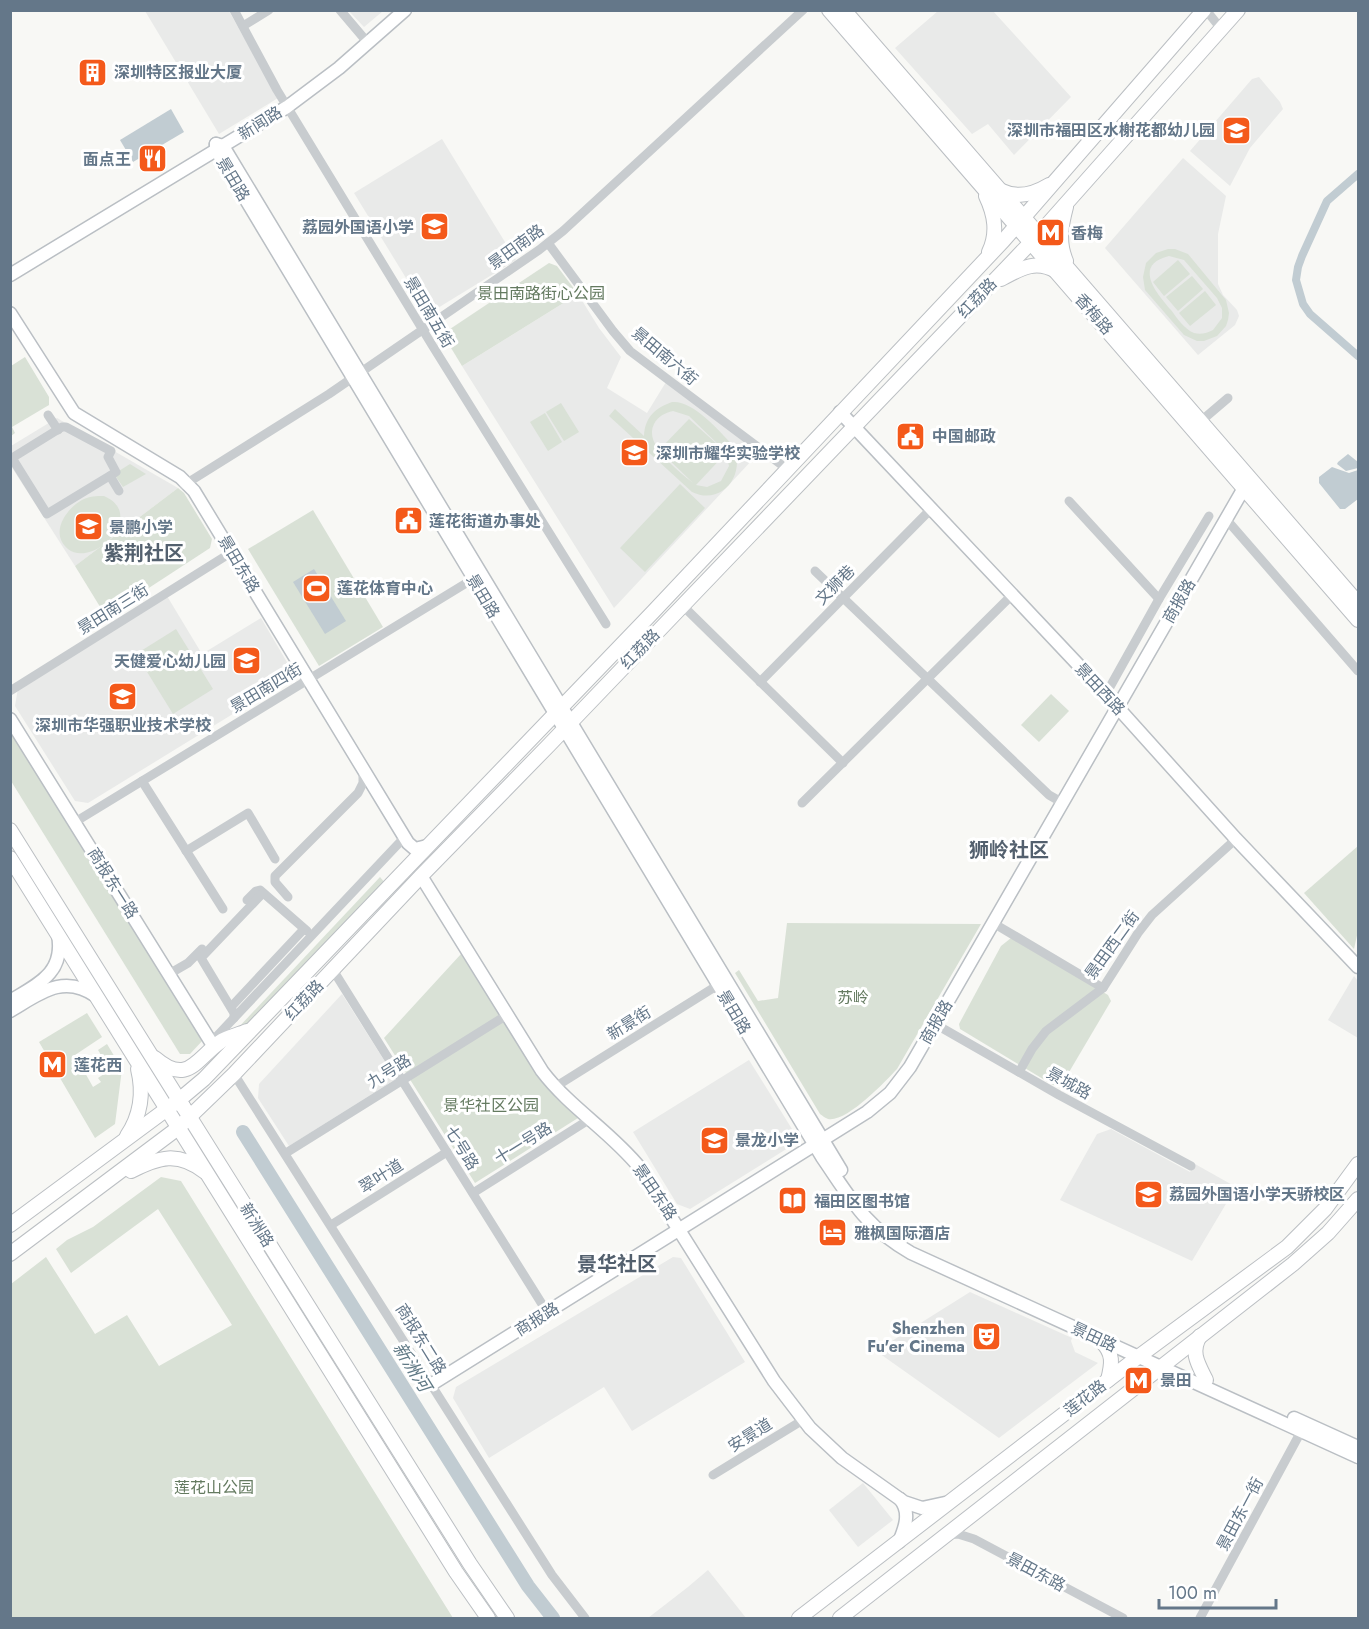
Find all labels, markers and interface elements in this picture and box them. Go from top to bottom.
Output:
building icon: 深圳特区报业大厦 [77,56,109,88]
place label: 深圳特区报业大厦 [114,61,242,84]
street label: 新闻路 [234,101,286,145]
school or university icon: 深圳市福田区水榭花都幼儿园 [1220,114,1252,146]
place label: 深圳市福田区水榭花都幼儿园 [1007,119,1215,142]
restaurant icon: 面点王 [136,143,168,175]
place label: 面点王 [83,148,131,171]
street label: 景田路 [211,152,255,206]
school or university icon: 荔园外国语小学 [419,211,451,243]
place label: 荔园外国语小学 [302,216,414,239]
metro station icon: 香梅 [1034,217,1066,249]
street label: 景田南路 [483,219,549,275]
place label: 香梅 [1071,222,1103,245]
street label: 景田南五街 [399,272,459,352]
street label: 红荔路 [952,273,1002,323]
park label: 景田南路街心公园 [477,282,605,305]
street label: 香梅路 [1070,288,1118,340]
street label: 景田南六街 [627,321,703,391]
public building icon: 中国邮政 [895,420,927,452]
place label: 中国邮政 [932,425,996,448]
school or university icon: 深圳市耀华实验学校 [619,437,651,469]
place label: 深圳市耀华实验学校 [656,442,801,465]
public building icon: 莲花街道办事处 [392,505,424,537]
place label: 莲花街道办事处 [429,510,541,533]
school or university icon: 景鹏小学 [72,511,104,543]
place label: 景鹏小学 [109,516,173,539]
street label: 景田东路 [213,531,265,597]
district label: 紫荆社区 [104,539,184,568]
street label: 文狮巷 [810,560,860,610]
street label: 景田路 [461,569,505,623]
sports icon: 莲花体育中心 [300,572,332,604]
street label: 商报路 [1157,574,1201,628]
place label: 莲花体育中心 [337,577,433,600]
street label: 景田南三街 [73,578,153,640]
street label: 红荔路 [615,624,665,674]
school or university icon: 天健爱心幼儿园 [231,645,263,677]
place label: 天健爱心幼儿园 [114,650,226,673]
street label: 景田南四街 [226,658,306,718]
street label: 景田西路 [1070,658,1130,720]
school or university icon: 深圳市华强职业技术学校 [107,681,139,713]
place label: 深圳市华强职业技术学校 [35,714,212,737]
district label: 狮岭社区 [969,836,1049,865]
street label: 商报东一路 [82,843,144,923]
street label: 景田西二街 [1079,906,1145,984]
street label: 红荔路 [279,975,329,1025]
street label: 景田路 [712,985,756,1039]
park label: 苏岭 [837,986,869,1009]
street label: 商报路 [914,995,958,1049]
street label: 新景街 [603,1001,655,1045]
metro station icon: 莲花西 [37,1049,69,1081]
street label: 九号路 [363,1049,415,1093]
place label: 莲花西 [74,1054,122,1077]
street label: 景城路 [1042,1061,1096,1105]
park label: 景华社区公园 [443,1094,539,1117]
street label: 十一号路 [490,1116,556,1170]
street label: 七号路 [440,1122,484,1174]
school or university icon: 景龙小学 [698,1124,730,1156]
place label: 景龙小学 [735,1129,799,1152]
street label: 翠叶道 [355,1154,407,1198]
street label: 景田东路 [628,1159,682,1225]
school or university icon: 荔园外国语小学天骄校区 [1132,1178,1164,1210]
place label: 荔园外国语小学天骄校区 [1169,1183,1345,1206]
library icon: 福田区图书馆 [777,1185,809,1217]
place label: 福田区图书馆 [814,1190,910,1213]
street label: 新洲路 [235,1199,279,1251]
hotel icon: 雅枫国际酒店 [817,1217,849,1249]
place label: 雅枫国际酒店 [854,1222,950,1245]
district label: 景华社区 [577,1250,657,1279]
street label: 商报路 [511,1297,563,1341]
street label: 商报东二路 [390,1299,452,1379]
street label: 景田路 [1067,1316,1121,1358]
place label: Shenzhen Fu'er Cinema [867,1317,965,1358]
theatre icon: Shenzhen Fu'er Cinema [970,1321,1002,1353]
water label: 新洲河 [387,1337,439,1399]
metro station icon: 景田 [1123,1364,1155,1396]
place label: 景田 [1160,1369,1192,1392]
street label: 莲花路 [1059,1374,1111,1422]
street label: 安景道 [724,1413,776,1457]
street label: 景田东一街 [1211,1473,1269,1555]
park label: 莲花山公园 [174,1476,254,1499]
street label: 景田东路 [1002,1547,1070,1597]
scale bar [1159,1572,1276,1610]
text: 100 m [1168,1580,1217,1606]

